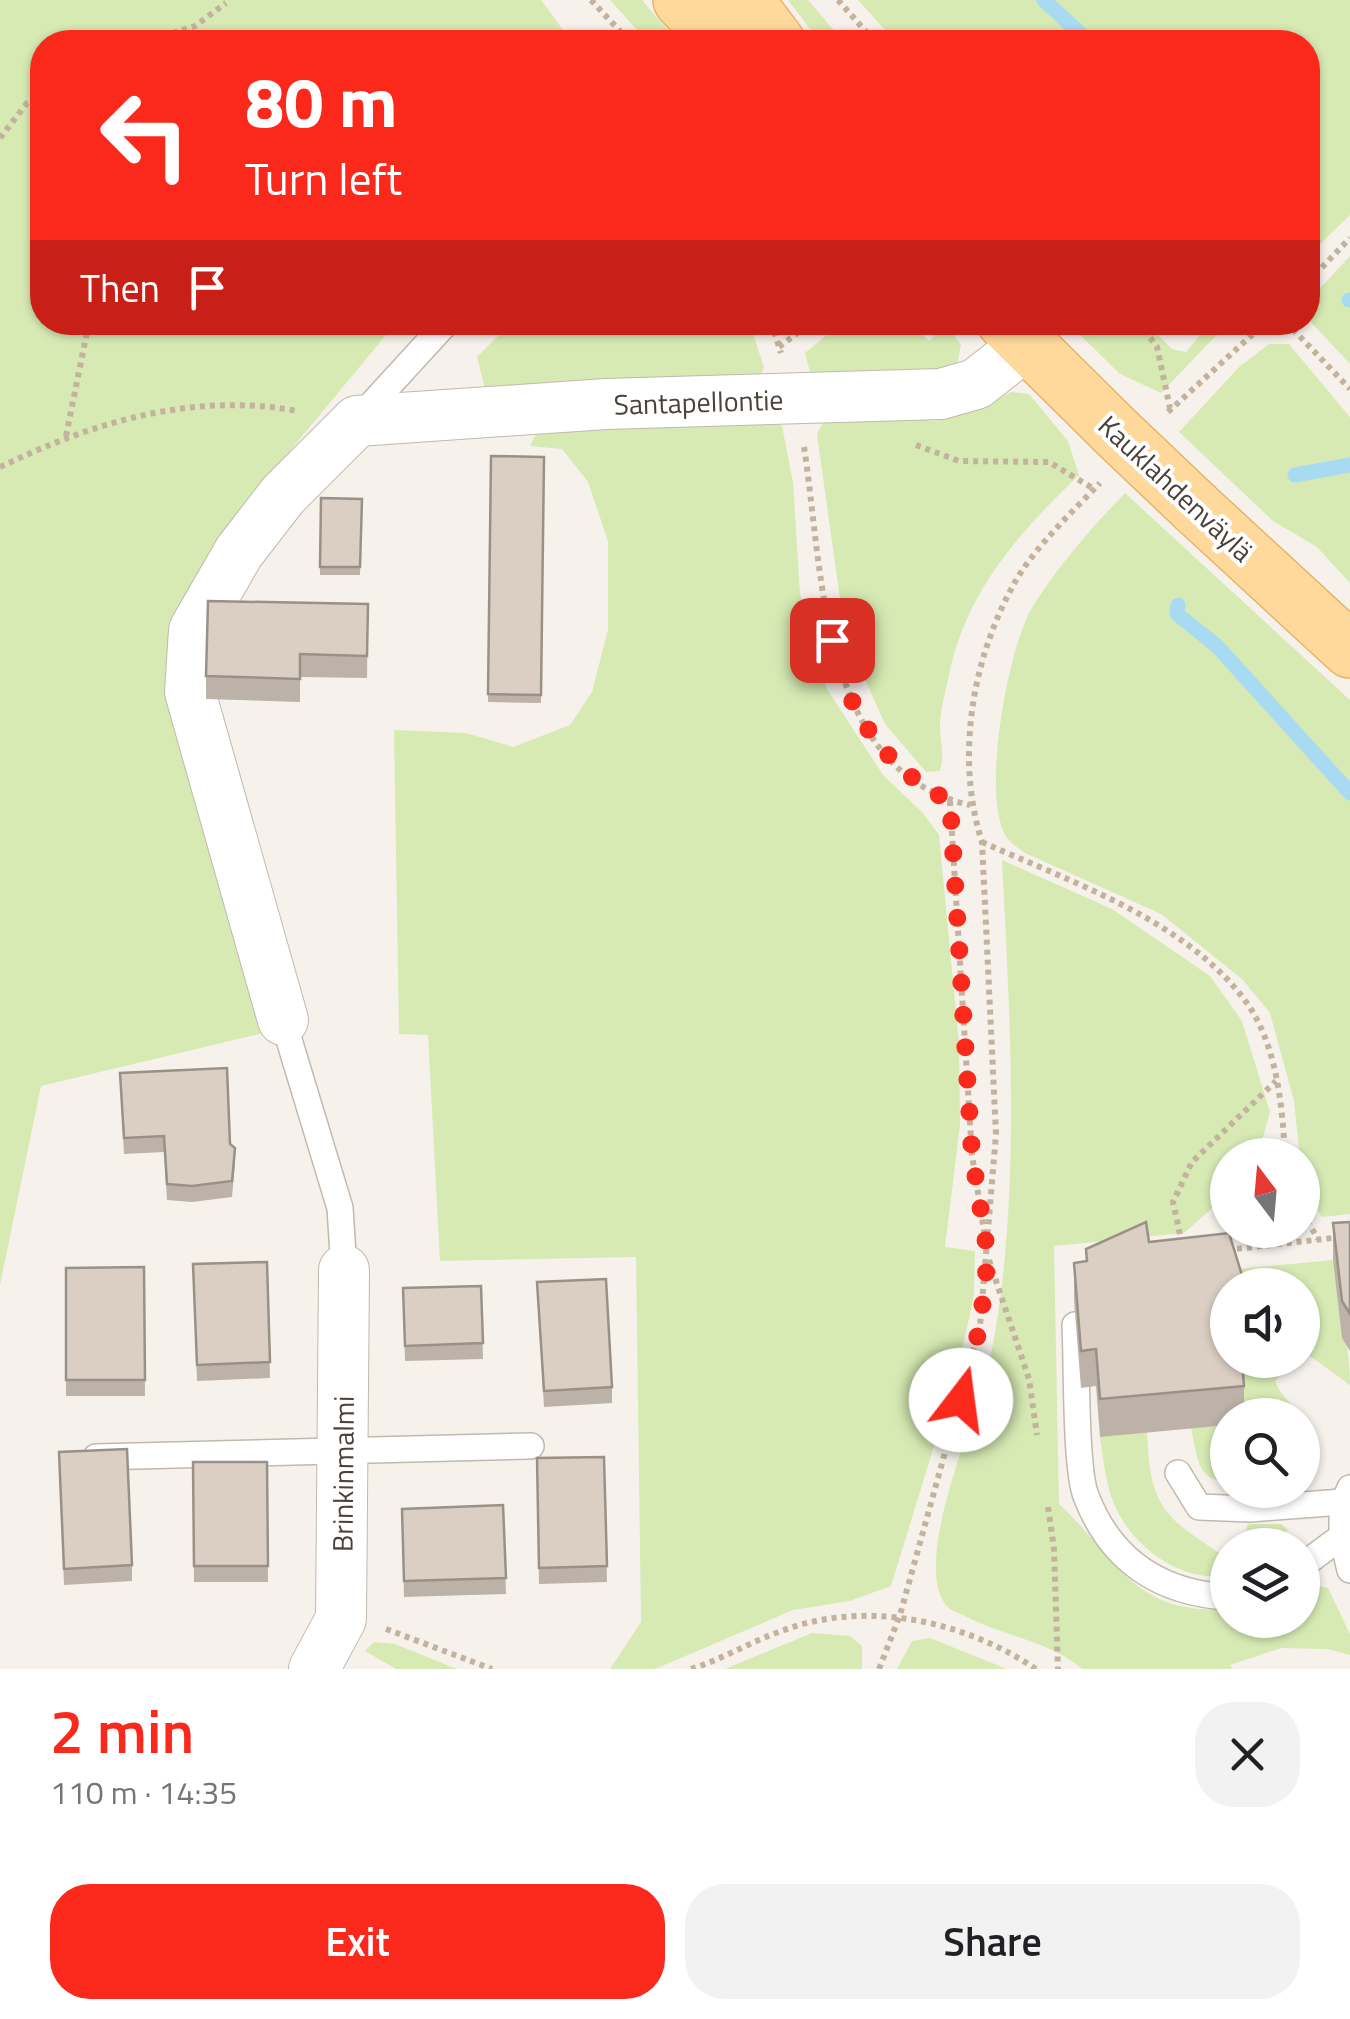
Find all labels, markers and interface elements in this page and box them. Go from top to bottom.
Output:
text: 80 m [245,48,398,154]
icon: left [80,70,210,200]
text: Turn left [245,144,402,212]
text: Then [80,259,160,317]
icon: arrive [180,260,235,315]
street label: Santapellontie [613,377,784,425]
street label: Kauklahdenväylä [1089,404,1263,572]
pin [790,598,875,683]
icon: arrive [805,613,860,668]
north arrow [1210,1138,1320,1248]
map controls [1210,1138,1320,1638]
button: sound [1210,1268,1320,1378]
position arrow [909,1348,1013,1452]
street label: Brinkinmalmi [320,1396,364,1552]
button: search [1210,1398,1320,1508]
button: layers [1210,1528,1320,1638]
text: 2 min [50,1685,194,1776]
button: close [1195,1702,1300,1807]
text: 110 m · 14:35 [50,1768,237,1816]
button: Exit [50,1884,665,1999]
button: Share [685,1884,1300,1999]

